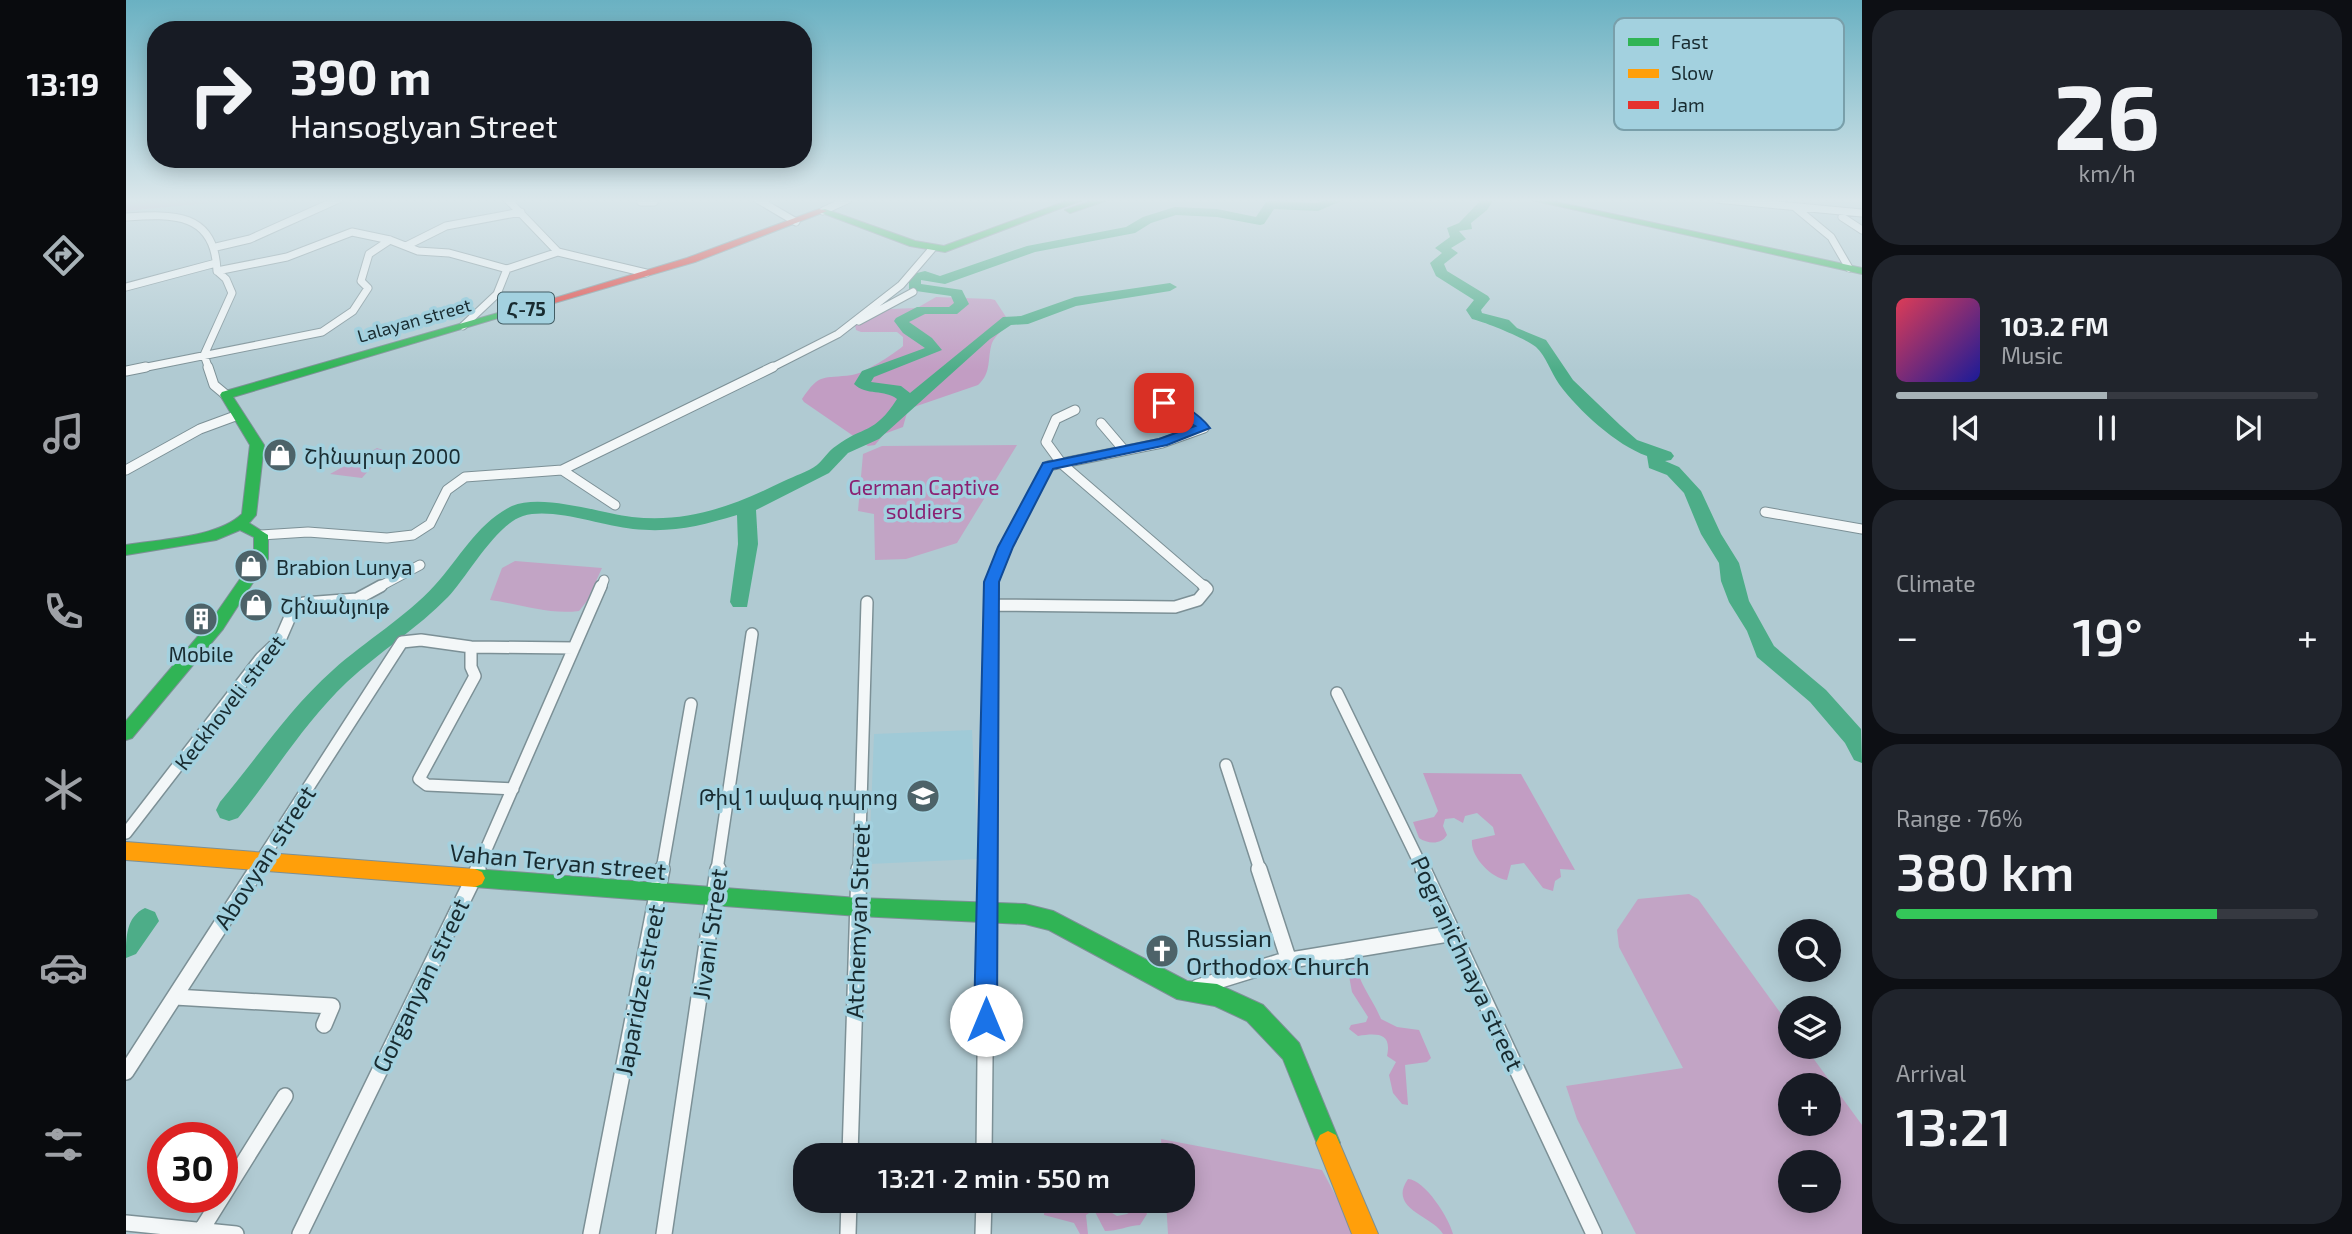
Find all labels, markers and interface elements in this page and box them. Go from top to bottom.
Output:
legend [1614,18,1844,130]
text: Fast [1671,30,1708,53]
text: 390 m [290,46,431,105]
icon: right [175,49,266,140]
text: 26 [2054,59,2160,168]
text: Slow [1671,61,1714,84]
text: 13:19 [27,64,99,102]
text: Jam [1671,93,1705,116]
text: Hansoglyan Street [290,106,558,144]
text: km/h [2078,159,2136,187]
icon: directions [39,231,88,280]
road number: Հ-75 [498,292,554,324]
street label: Lalayan street [355,293,474,347]
text: 103.2 FM [2001,310,2109,341]
text: Music [2001,341,2063,369]
pin [1134,373,1194,433]
icon: arrive [1145,384,1183,422]
icon: music [39,409,88,458]
icon: previous [1947,409,1985,447]
icon: pause [2088,409,2126,447]
icon: next [2229,409,2267,447]
shop icon: Շինարար 2000 [261,436,299,474]
place label: Շինարար 2000 [304,443,461,469]
park label: German Captive soldiers [849,474,999,523]
shop icon: Brabion Lunya [232,547,270,585]
place label: Brabion Lunya [276,554,412,579]
text: Climate [1896,569,1976,597]
shop icon: Շինանյութ [237,586,275,624]
icon: phone [39,587,88,636]
place label: Շինանյութ [280,593,390,619]
building icon: Mobile [182,600,220,638]
text: 19° [2072,604,2143,666]
text: − [1896,613,1918,659]
text: + [2297,613,2318,659]
street label: Keckhoveli street [169,630,289,774]
place label: Mobile [168,641,234,666]
icon: climate [39,765,88,814]
school or university icon: Թիվ 1 ավագ դպրոց [904,777,942,815]
street label: Abovyan street [207,780,321,934]
place label: Թիվ 1 ավագ դպրոց [698,784,898,810]
text: Range · 76% [1896,804,2022,832]
street label: Atchemyan Street [839,823,875,1019]
street label: Vahan Teryan street [448,837,668,885]
text: 380 km [1896,839,2075,901]
street label: Pogranichnaya street [1406,851,1530,1075]
street label: Jivani Street [685,867,733,1001]
street label: Gorganyan street [365,894,475,1076]
street label: Japaridze street [608,902,670,1078]
map controls [1778,919,1841,1213]
button: search [1778,919,1841,982]
place label: Russian Orthodox Church [1186,923,1370,980]
church icon: Russian Orthodox Church [1143,932,1181,970]
icon: car [39,943,88,992]
position arrow [949,983,1023,1057]
button: layers [1778,996,1841,1059]
text: Arrival [1896,1059,1966,1087]
button: + [1778,1073,1841,1136]
text: 13:21 [1896,1094,2011,1156]
icon: filters [39,1120,88,1169]
speed limit sign: 30 [147,1122,238,1213]
button: − [1778,1150,1841,1213]
text: 13:21 · 2 min · 550 m [878,1162,1110,1193]

